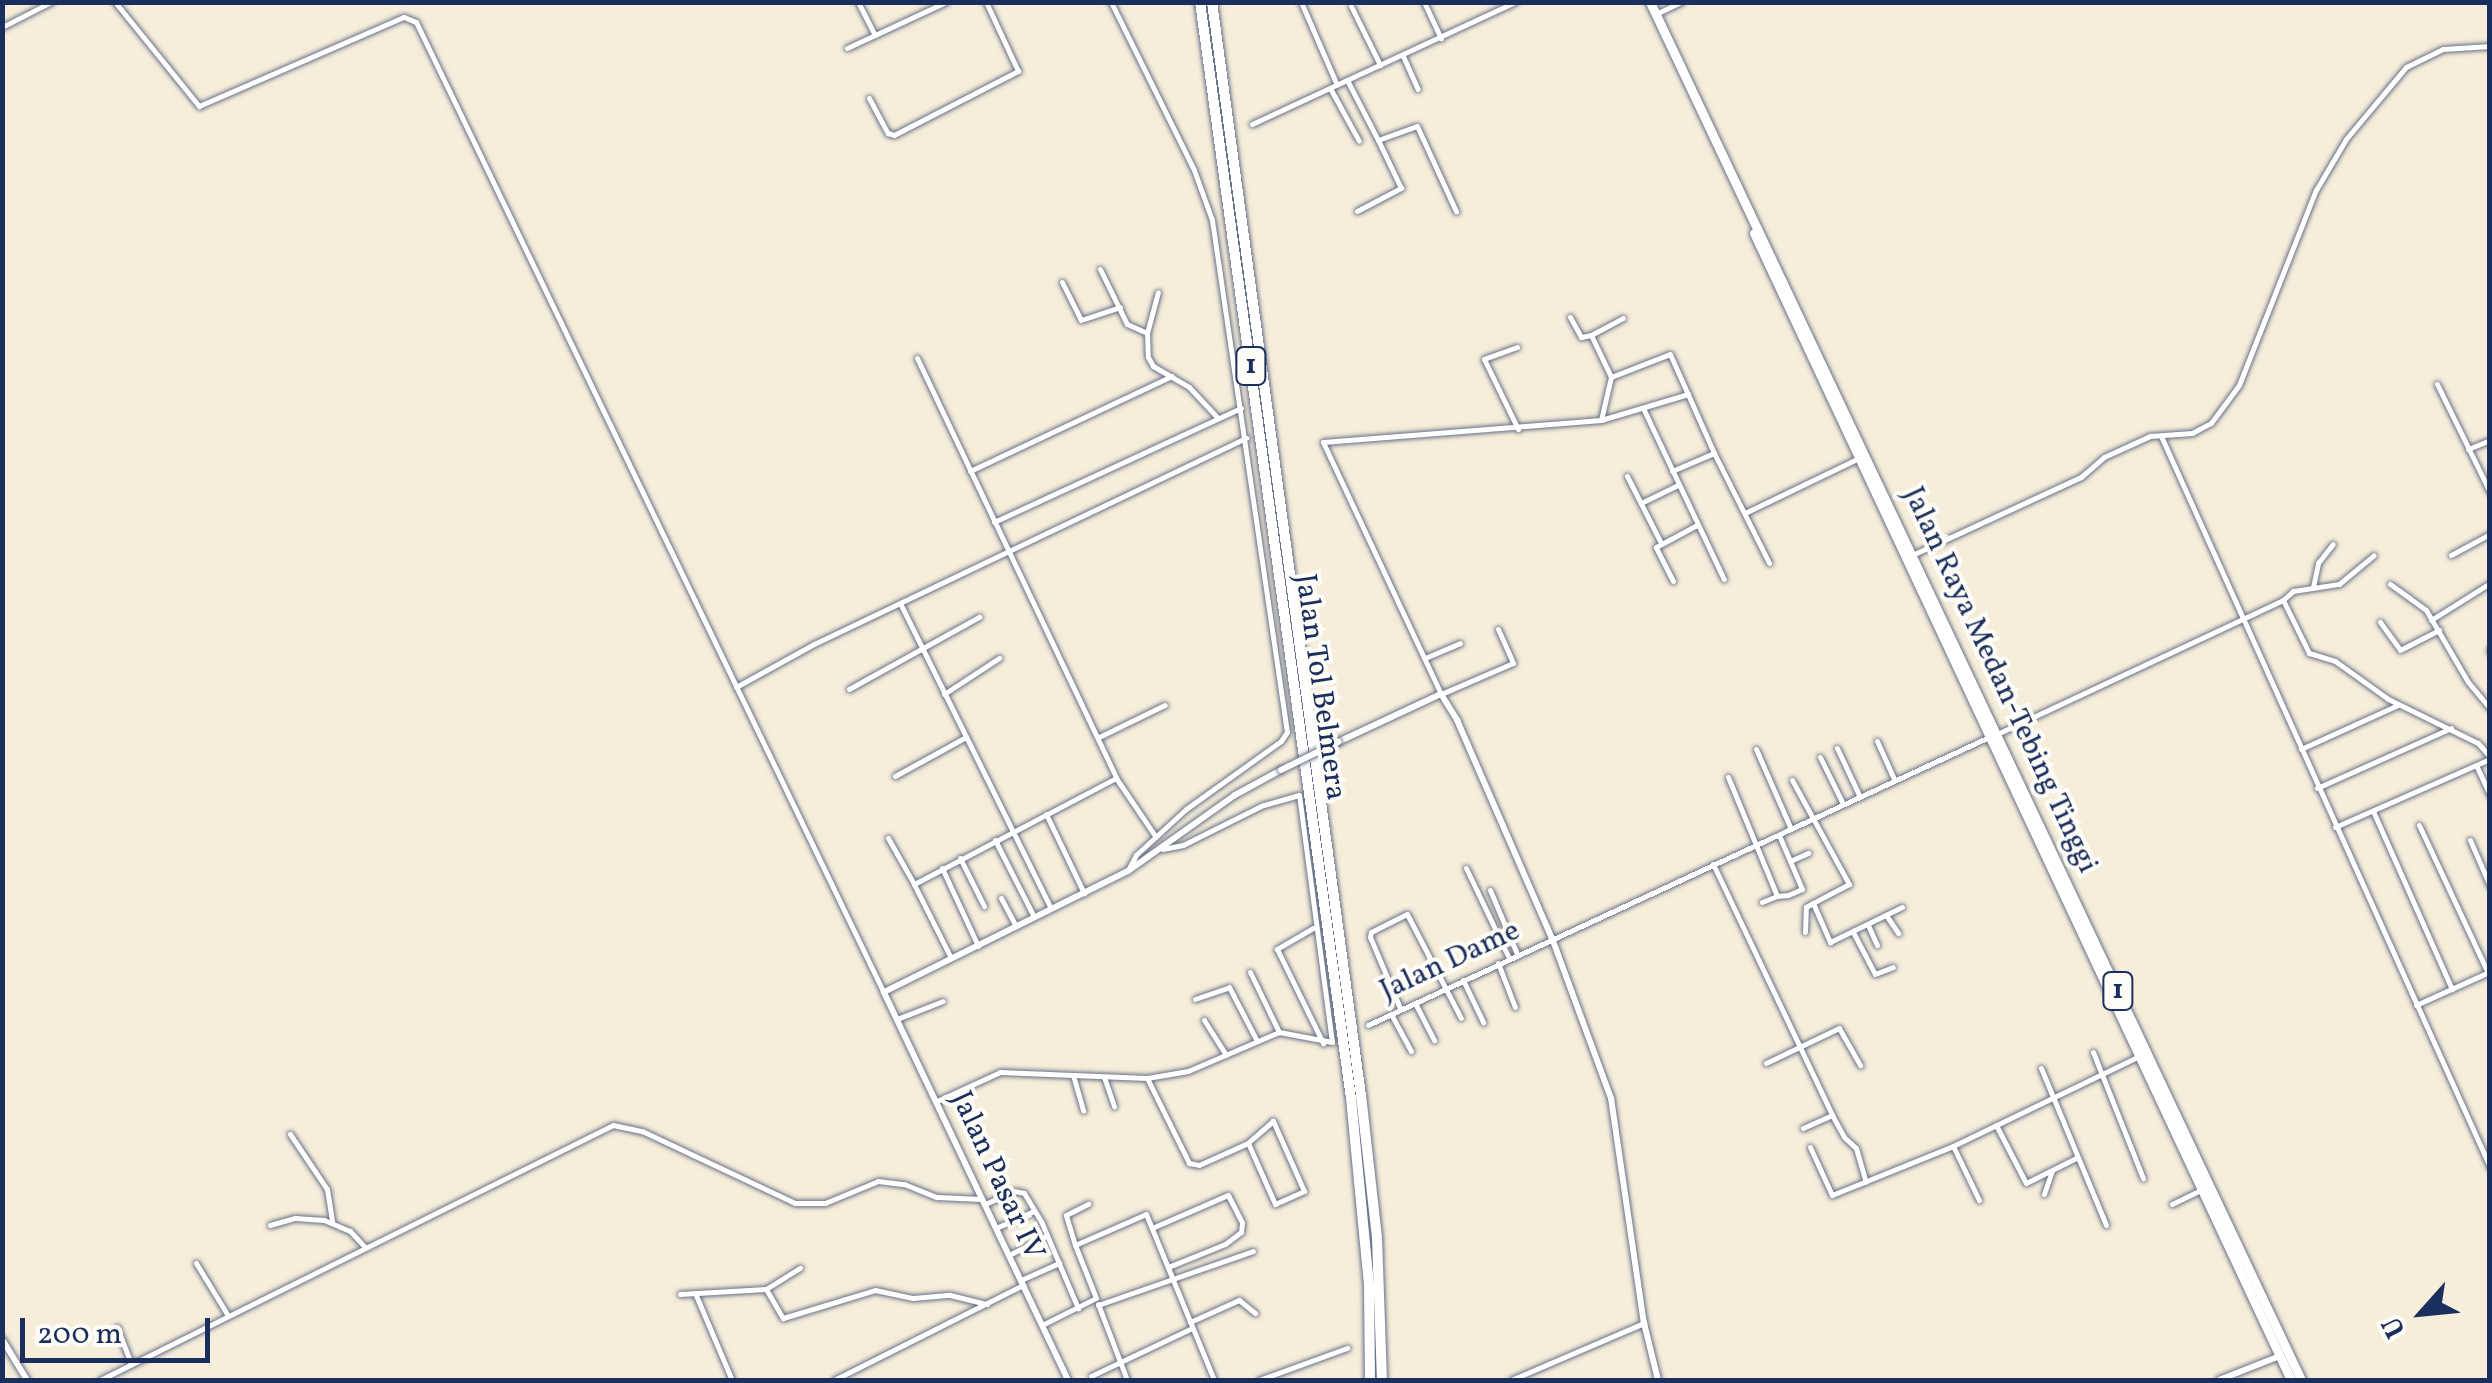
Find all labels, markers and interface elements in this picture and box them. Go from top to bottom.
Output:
road number: 1 [1234,343,1268,389]
street label: Jalan Raya Medan-Tebing Tinggi [1894,481,2106,879]
street label: Jalan Tol Belmera [1286,571,1354,803]
street label: Jalan Dame [1374,913,1526,1009]
road number: 1 [2100,968,2136,1014]
street label: Jalan Pasar IV [942,1086,1052,1266]
north arrow [2372,1263,2472,1363]
scale bar [25,1298,215,1360]
text: U [2373,1309,2417,1344]
text: 200 m [37,1314,122,1356]

